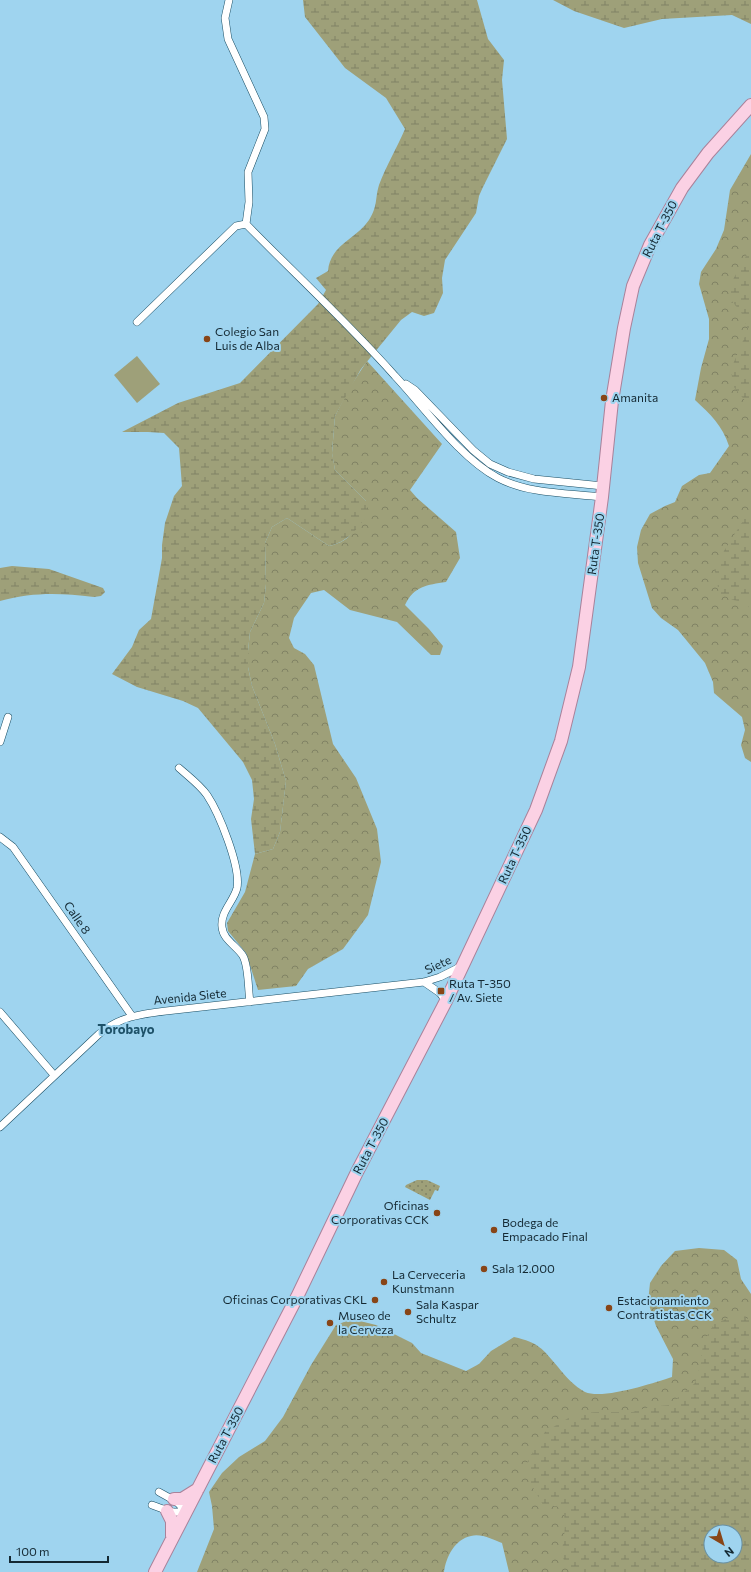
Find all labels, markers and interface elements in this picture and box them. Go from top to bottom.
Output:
street label: Ruta T-350 [639,198,679,259]
place label: Colegio San Luis de Alba [215,324,280,352]
marker: Colegio San Luis de Alba [202,334,212,344]
place label: Amanita [612,390,658,404]
marker: Amanita [599,393,609,403]
street label: Ruta T-350 [584,512,606,575]
street label: Ruta T-350 [495,823,534,886]
street label: Calle 8 [62,898,94,936]
street label: Siete [422,952,453,976]
place label: Ruta T-350 / Av. Siete [449,976,511,1004]
street label: Avenida Siete [153,985,227,1007]
marker: Ruta T-350 / Av. Siete [436,986,446,996]
district label: Torobayo [97,1021,155,1037]
street label: Ruta T-350 [349,1115,391,1176]
place label: Oficinas Corporativas CCK [331,1198,429,1226]
marker: Oficinas Corporativas CCK [432,1208,442,1218]
place label: Bodega de Empacado Final [502,1215,588,1243]
marker: Bodega de Empacado Final [489,1225,499,1235]
place label: Sala 12.000 [492,1261,555,1275]
marker: Sala 12.000 [479,1264,489,1274]
place label: La Cerveceria Kunstmann [392,1267,465,1295]
marker: La Cerveceria Kunstmann [379,1277,389,1287]
place label: Oficinas Corporativas CKL [223,1292,367,1306]
place label: Estacionamiento Contratistas CCK [617,1293,712,1321]
marker: Oficinas Corporativas CKL [370,1295,380,1305]
place label: Sala Kaspar Schultz [416,1297,479,1325]
marker: Estacionamiento Contratistas CCK [604,1303,614,1313]
marker: Sala Kaspar Schultz [403,1307,413,1317]
place label: Museo de la Cerveza [338,1308,393,1336]
marker: Museo de la Cerveza [325,1318,335,1328]
street label: Ruta T-350 [204,1404,246,1465]
north arrow [703,1524,743,1564]
scale bar [10,1538,108,1564]
text: 100 m [16,1544,50,1558]
text: N [722,1545,737,1560]

